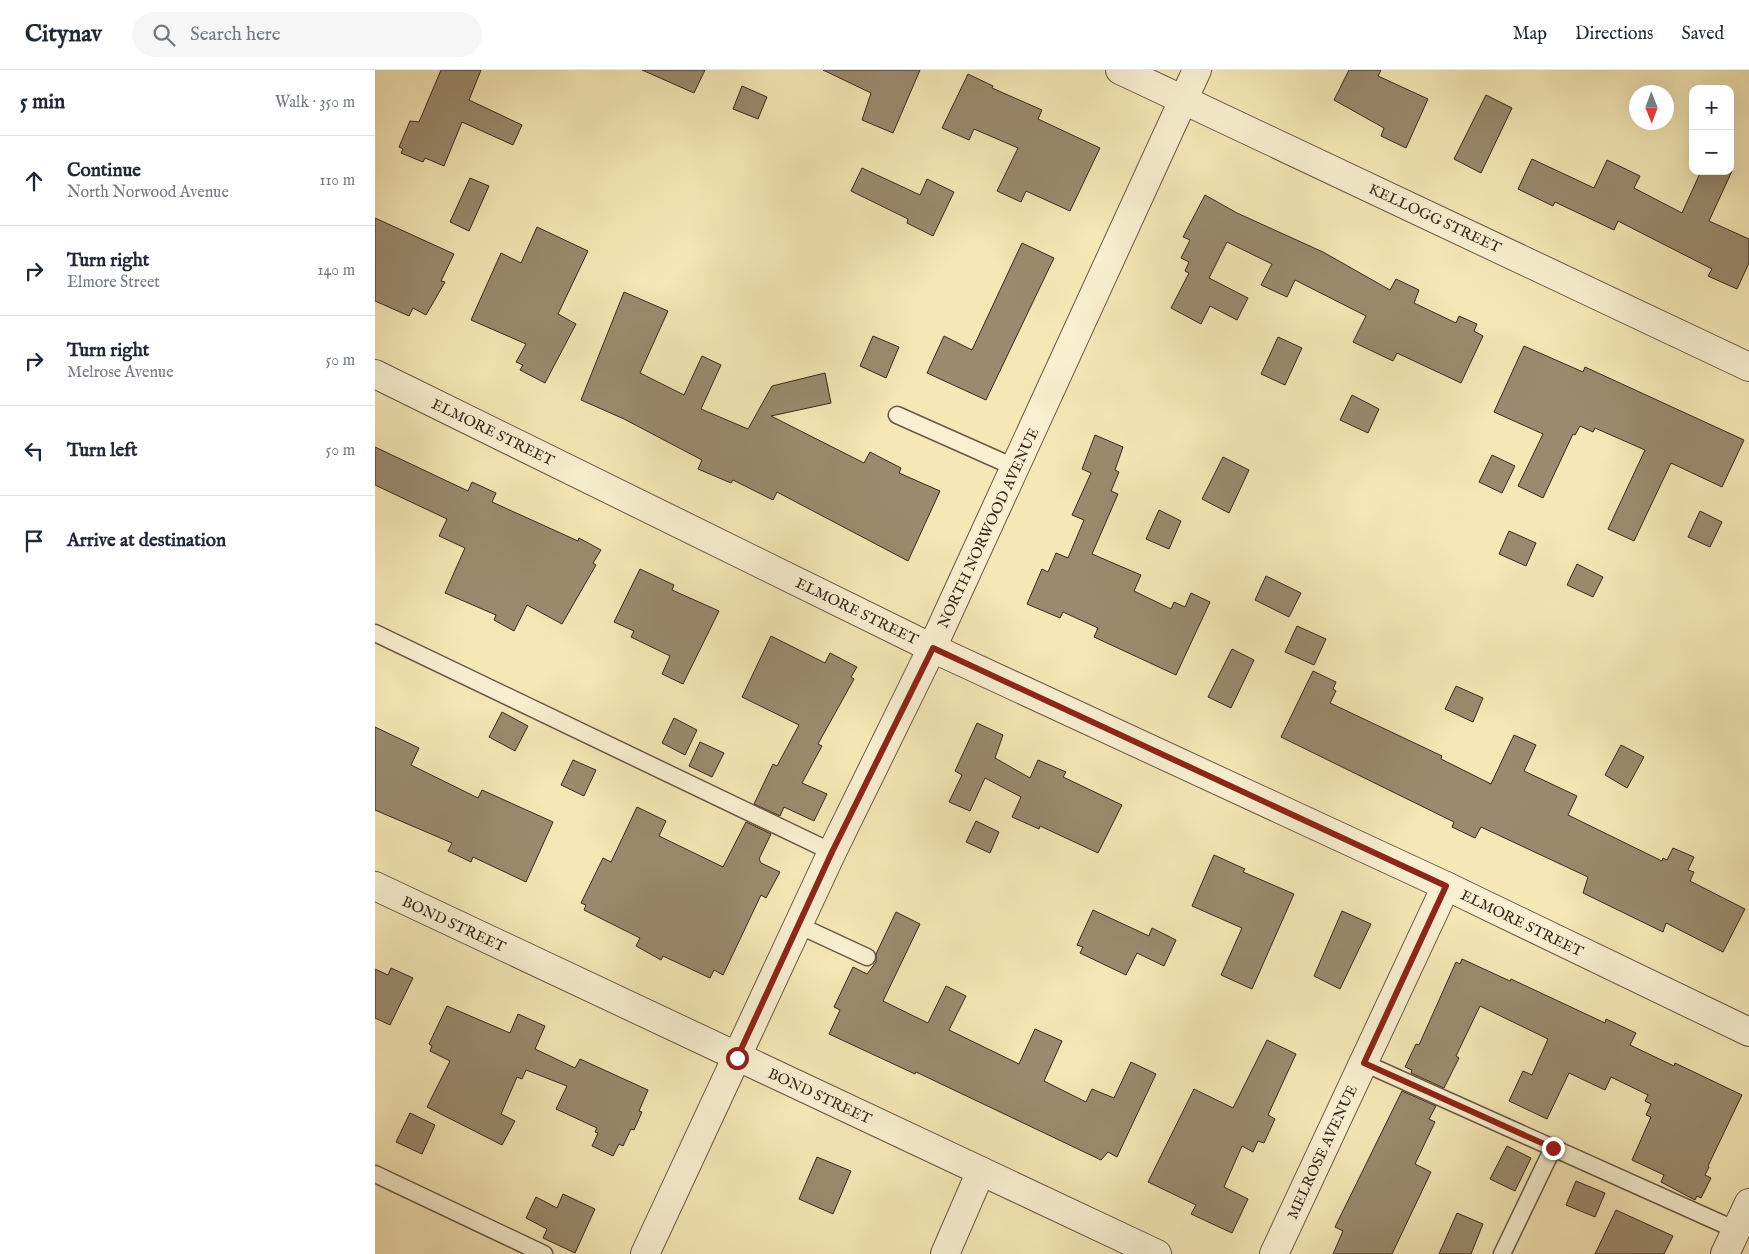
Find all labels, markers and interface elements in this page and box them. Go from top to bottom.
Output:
search box [132,12,482,57]
text: Citynav [25,19,102,50]
icon: search [150,21,178,49]
text: Search here [190,23,281,47]
text: Map [1513,23,1547,46]
text: Directions [1575,23,1653,46]
text: Saved [1681,23,1724,46]
north arrow [1629,85,1674,130]
map controls [1689,85,1734,175]
button: + [1689,85,1734,130]
text: 5 min [20,89,65,116]
text: Walk · 350 m [275,93,355,113]
button: − [1689,130,1734,175]
text: Continue [67,159,141,183]
icon: ahead [20,167,48,195]
text: 110 m [319,171,355,191]
street label: KELLOGG STREET [1366,179,1504,257]
text: North Norwood Avenue [67,183,229,203]
text: Turn right [67,249,149,273]
icon: right [20,257,48,285]
text: 140 m [317,261,355,281]
text: Elmore Street [67,273,160,293]
text: Turn right [67,339,149,363]
icon: right [20,347,48,375]
text: 50 m [326,351,355,371]
text: Melrose Avenue [67,363,173,383]
street label: ELMORE STREET [428,395,557,470]
street label: NORTH NORWOOD AVENUE [934,425,1043,631]
icon: left [20,437,48,465]
text: Turn left [67,439,138,463]
text: 50 m [326,441,355,461]
icon: arrive [20,527,48,555]
text: Arrive at destination [67,529,226,553]
street label: ELMORE STREET [792,574,921,649]
street label: ELMORE STREET [1457,886,1586,961]
street label: BOND STREET [399,892,509,957]
route start [726,1047,749,1070]
street label: BOND STREET [765,1064,875,1129]
street label: MELROSE AVENUE [1283,1082,1362,1222]
route end [1542,1137,1565,1160]

